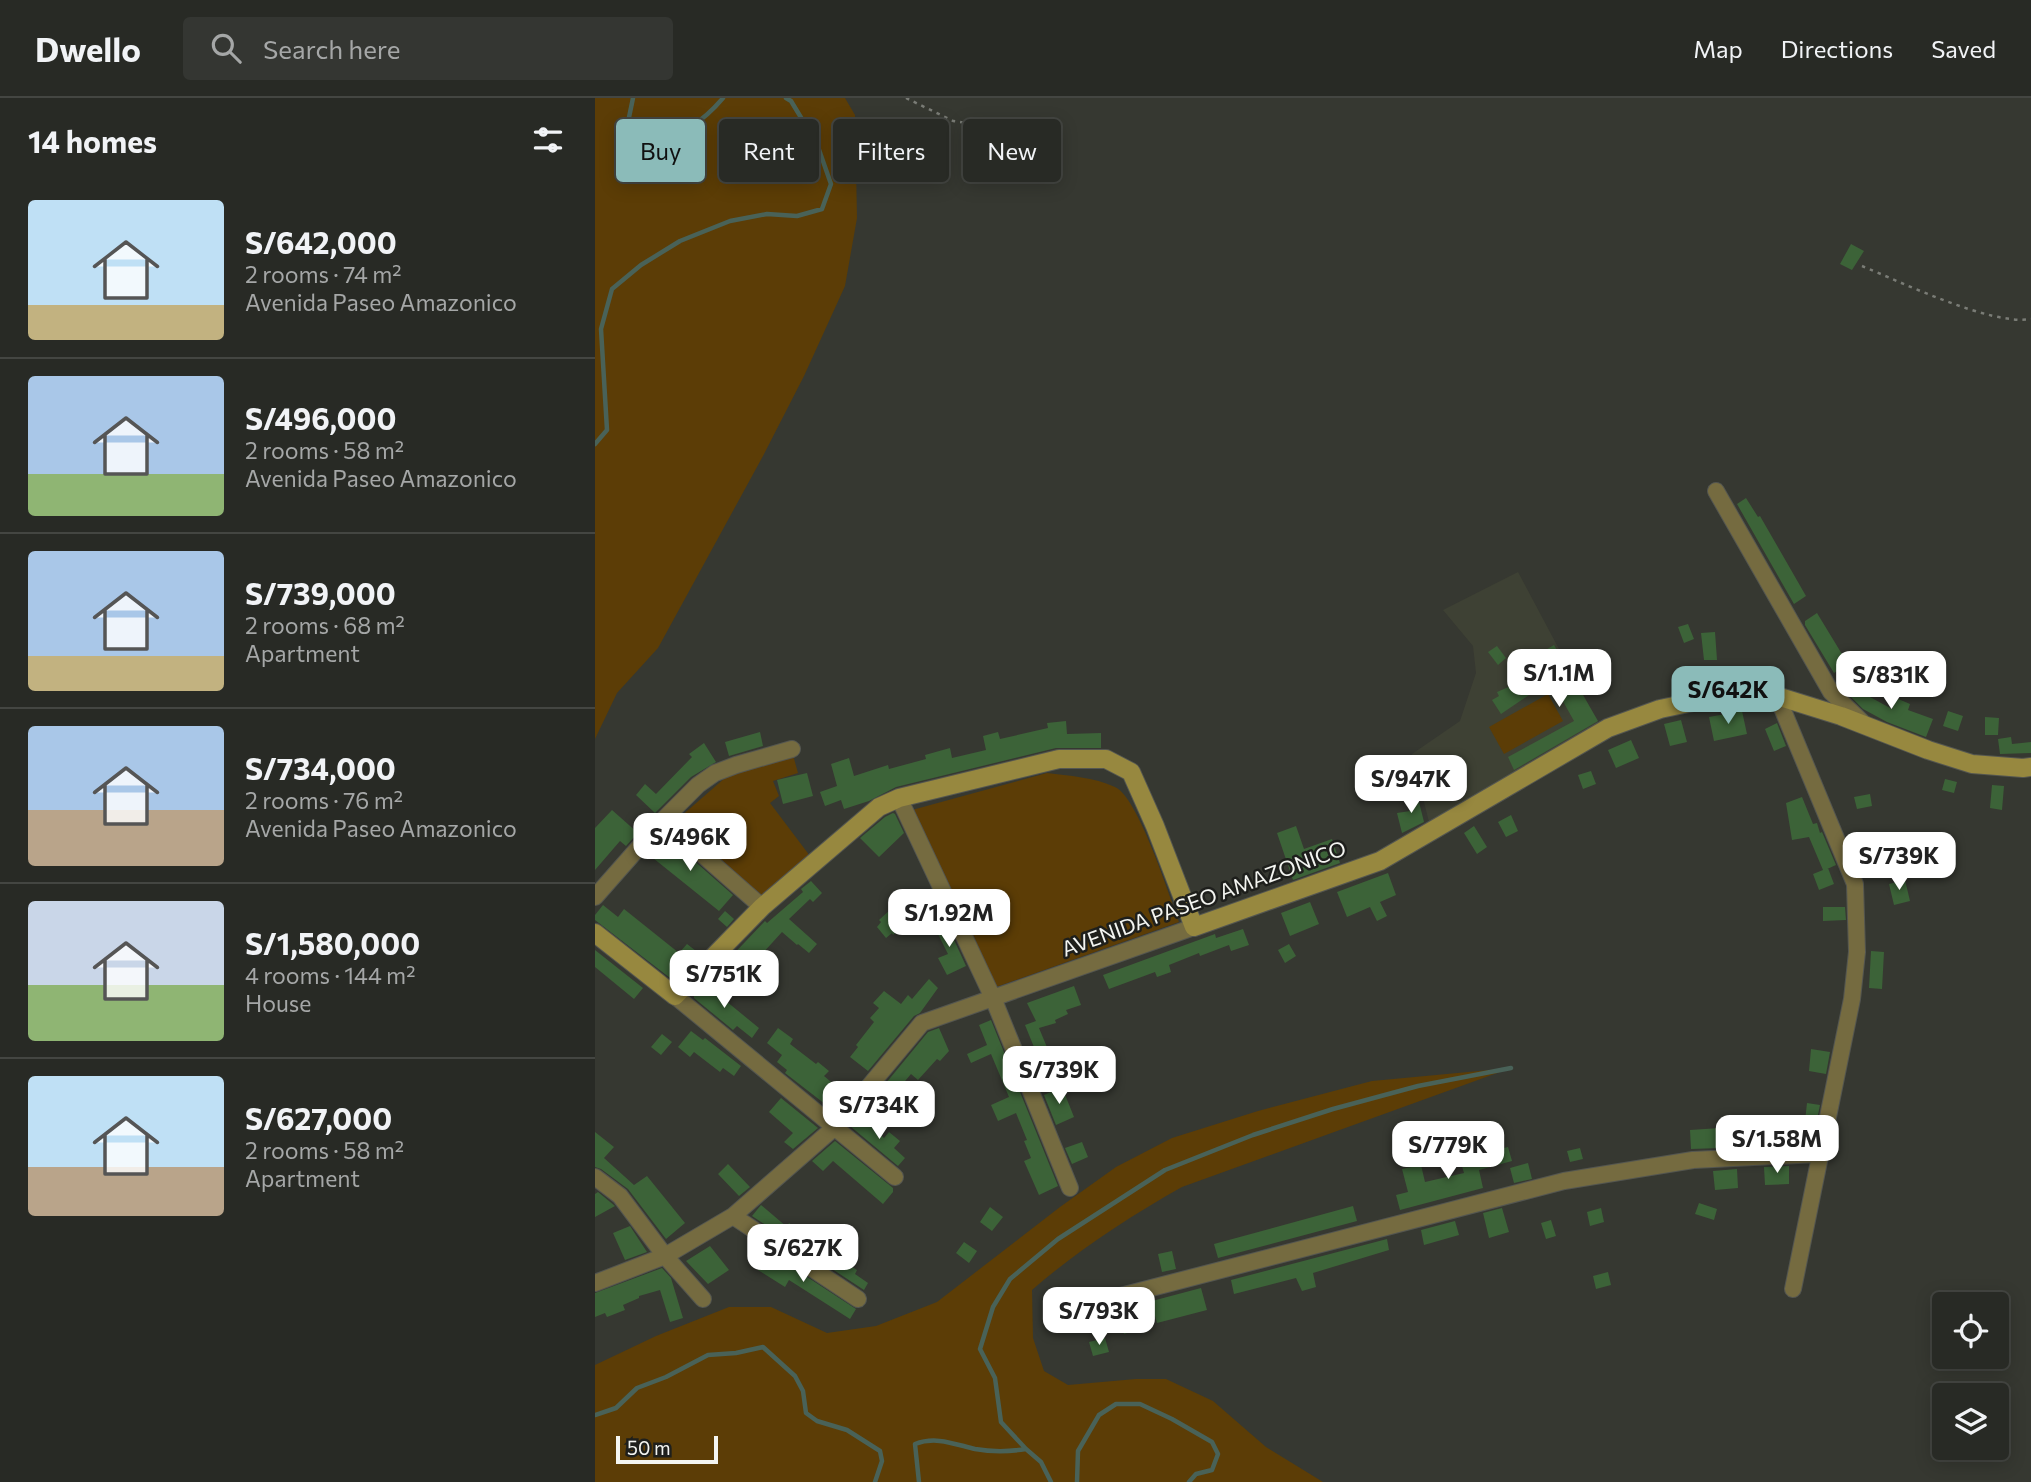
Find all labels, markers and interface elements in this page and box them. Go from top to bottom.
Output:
search box [183,17,673,80]
text: Dwello [35,28,141,69]
icon: search [207,29,245,67]
text: Search here [263,33,401,64]
text: Map [1693,34,1743,63]
text: Directions [1781,34,1893,63]
text: Saved [1931,34,1996,63]
chip: Buy [616,119,705,182]
chip: Rent [719,119,819,182]
chip: Filters [833,119,949,182]
chip: New [963,119,1061,182]
icon: filters [529,121,567,159]
text: 14 homes [28,122,157,159]
text: S/642,000 [245,223,397,260]
icon: home [84,228,168,312]
text: 2 rooms · 74 m² [245,260,401,288]
text: Avenida Paseo Amazonico [245,288,517,316]
text: S/496,000 [245,399,396,436]
icon: home [84,404,168,488]
text: 2 rooms · 58 m² [245,436,404,464]
text: Avenida Paseo Amazonico [245,464,517,492]
text: S/739,000 [245,574,396,611]
icon: home [84,579,168,663]
text: 2 rooms · 68 m² [245,611,405,639]
text: Apartment [245,639,360,667]
pin: S/1.1M [1502,650,1616,709]
pin: S/831K [1834,652,1948,711]
text: S/1.1M [1523,658,1595,686]
text: S/831K [1852,660,1930,688]
pin: S/642K [1671,666,1785,726]
text: S/642K [1688,675,1769,703]
text: S/734,000 [245,749,396,786]
icon: home [84,754,168,838]
pin: S/947K [1354,756,1468,815]
text: S/947K [1371,764,1451,792]
text: 2 rooms · 76 m² [245,786,403,814]
text: Avenida Paseo Amazonico [245,814,517,842]
pin: S/496K [633,814,747,873]
text: S/496K [649,822,731,850]
pin: S/739K [1842,832,1956,892]
street label: AVENIDA PASEO AMAZONICO [1058,834,1349,961]
text: S/739K [1859,841,1939,869]
pin: S/1.92M [884,890,1014,949]
text: S/1.92M [904,898,994,926]
text: S/1,580,000 [245,924,420,961]
icon: home [84,929,168,1013]
pin: S/751K [667,950,781,1010]
text: S/751K [686,959,762,987]
text: 4 rooms · 144 m² [245,961,415,989]
text: House [245,989,311,1017]
pin: S/739K [1002,1046,1116,1106]
text: S/739K [1019,1055,1099,1083]
pin: S/734K [822,1082,936,1141]
text: S/734K [839,1090,919,1118]
text: S/627,000 [245,1099,392,1136]
icon: home [84,1104,168,1188]
pin: S/1.58M [1712,1116,1842,1175]
pin: S/779K [1391,1122,1505,1181]
text: S/1.58M [1732,1124,1822,1152]
text: S/779K [1408,1130,1488,1158]
text: 2 rooms · 58 m² [245,1136,404,1164]
text: Apartment [245,1164,360,1192]
pin: S/627K [746,1224,860,1284]
text: S/627K [763,1233,843,1261]
pin: S/793K [1042,1288,1156,1347]
map controls [1932,1292,2009,1460]
button: locate [1932,1292,2009,1369]
text: S/793K [1059,1296,1139,1324]
button: layers [1932,1383,2009,1460]
scale bar [616,1433,717,1465]
text: 50 m [627,1436,671,1459]

